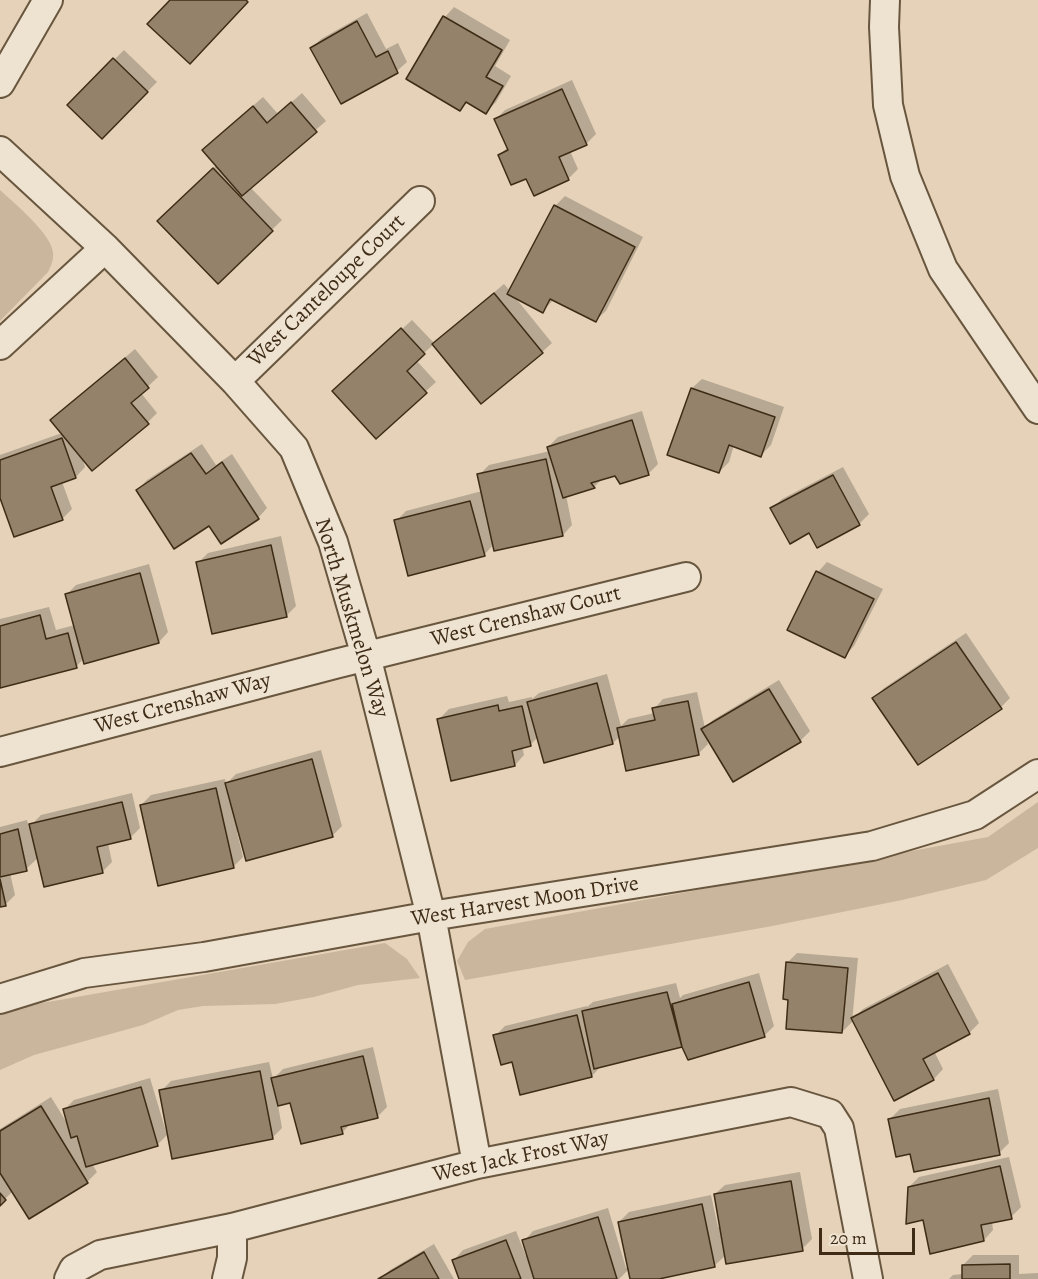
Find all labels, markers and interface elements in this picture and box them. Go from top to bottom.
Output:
street label: West Canteloupe Court [243,209,411,373]
street label: North Muskmelon Way [308,515,394,721]
street label: West Crenshaw Court [428,581,624,653]
street label: West Crenshaw Way [92,668,274,740]
street label: West Harvest Moon Drive [409,871,641,933]
street label: West Jack Frost Way [431,1125,611,1189]
scale bar [822,1216,918,1254]
text: 20 m [830,1226,867,1250]

